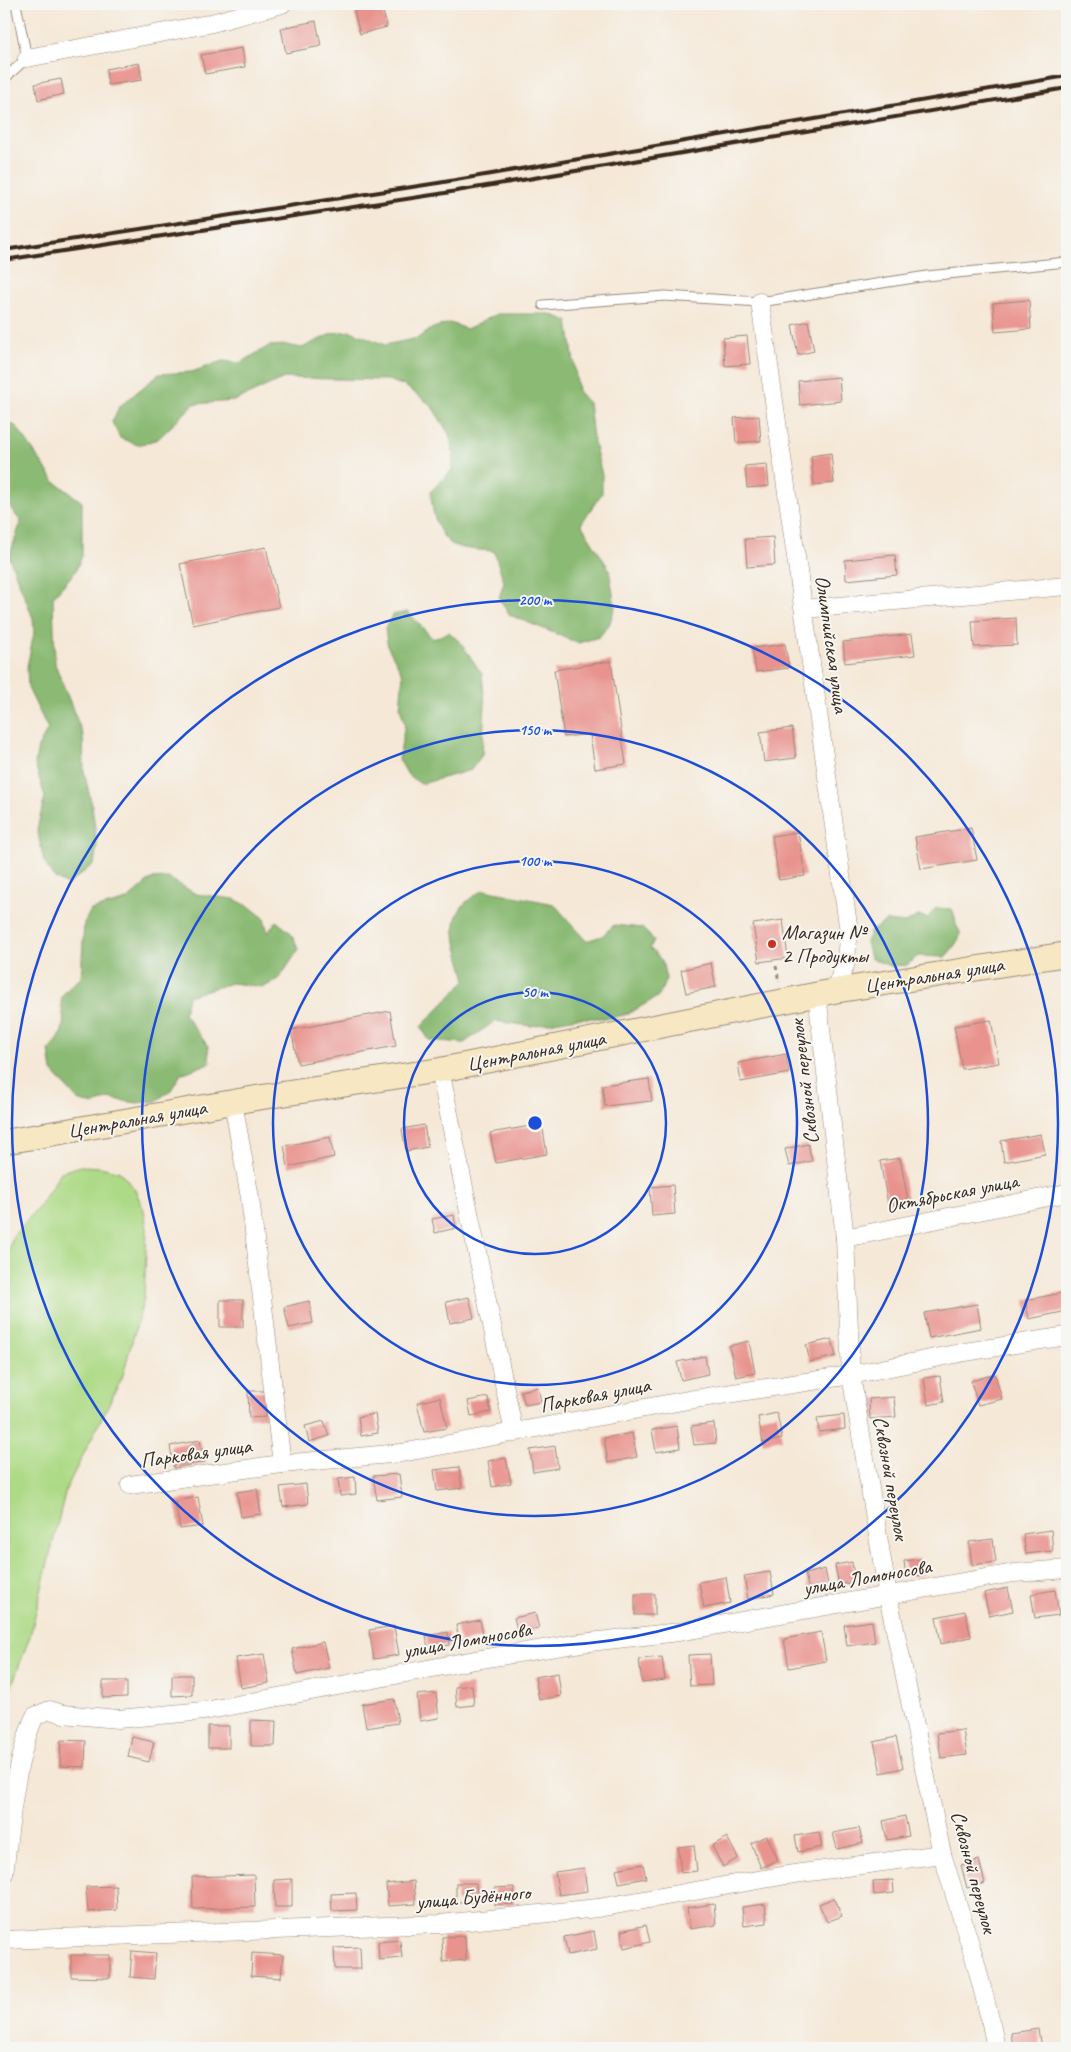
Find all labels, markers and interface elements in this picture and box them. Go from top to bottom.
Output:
street label: Олимпийская улица [809,574,855,716]
text: 200 m [519,591,553,610]
text: 150 m [519,721,553,740]
text: 100 m [519,852,553,871]
place label: Магазин № 2 Продукты [782,919,870,969]
marker: Магазин № 2 Продукты [766,938,778,950]
street label: Центральная улица [862,951,1007,999]
text: 50 m [522,983,549,1002]
street label: Сквозной переулок [783,1016,825,1146]
street label: Центральная улица [464,1024,609,1077]
street label: Центральная улица [65,1094,210,1144]
centre of rings [526,1114,544,1132]
street label: Октябрьская улица [884,1167,1023,1219]
street label: Парковая улица [538,1371,654,1418]
street label: Сквозной переулок [867,1414,915,1544]
street label: Парковая улица [139,1432,255,1474]
street label: улица Ломоносова [799,1553,935,1601]
street label: улица Ломоносова [399,1616,535,1664]
street label: Сквозной переулок [945,1808,1003,1938]
street label: улица Будённого [413,1879,534,1915]

